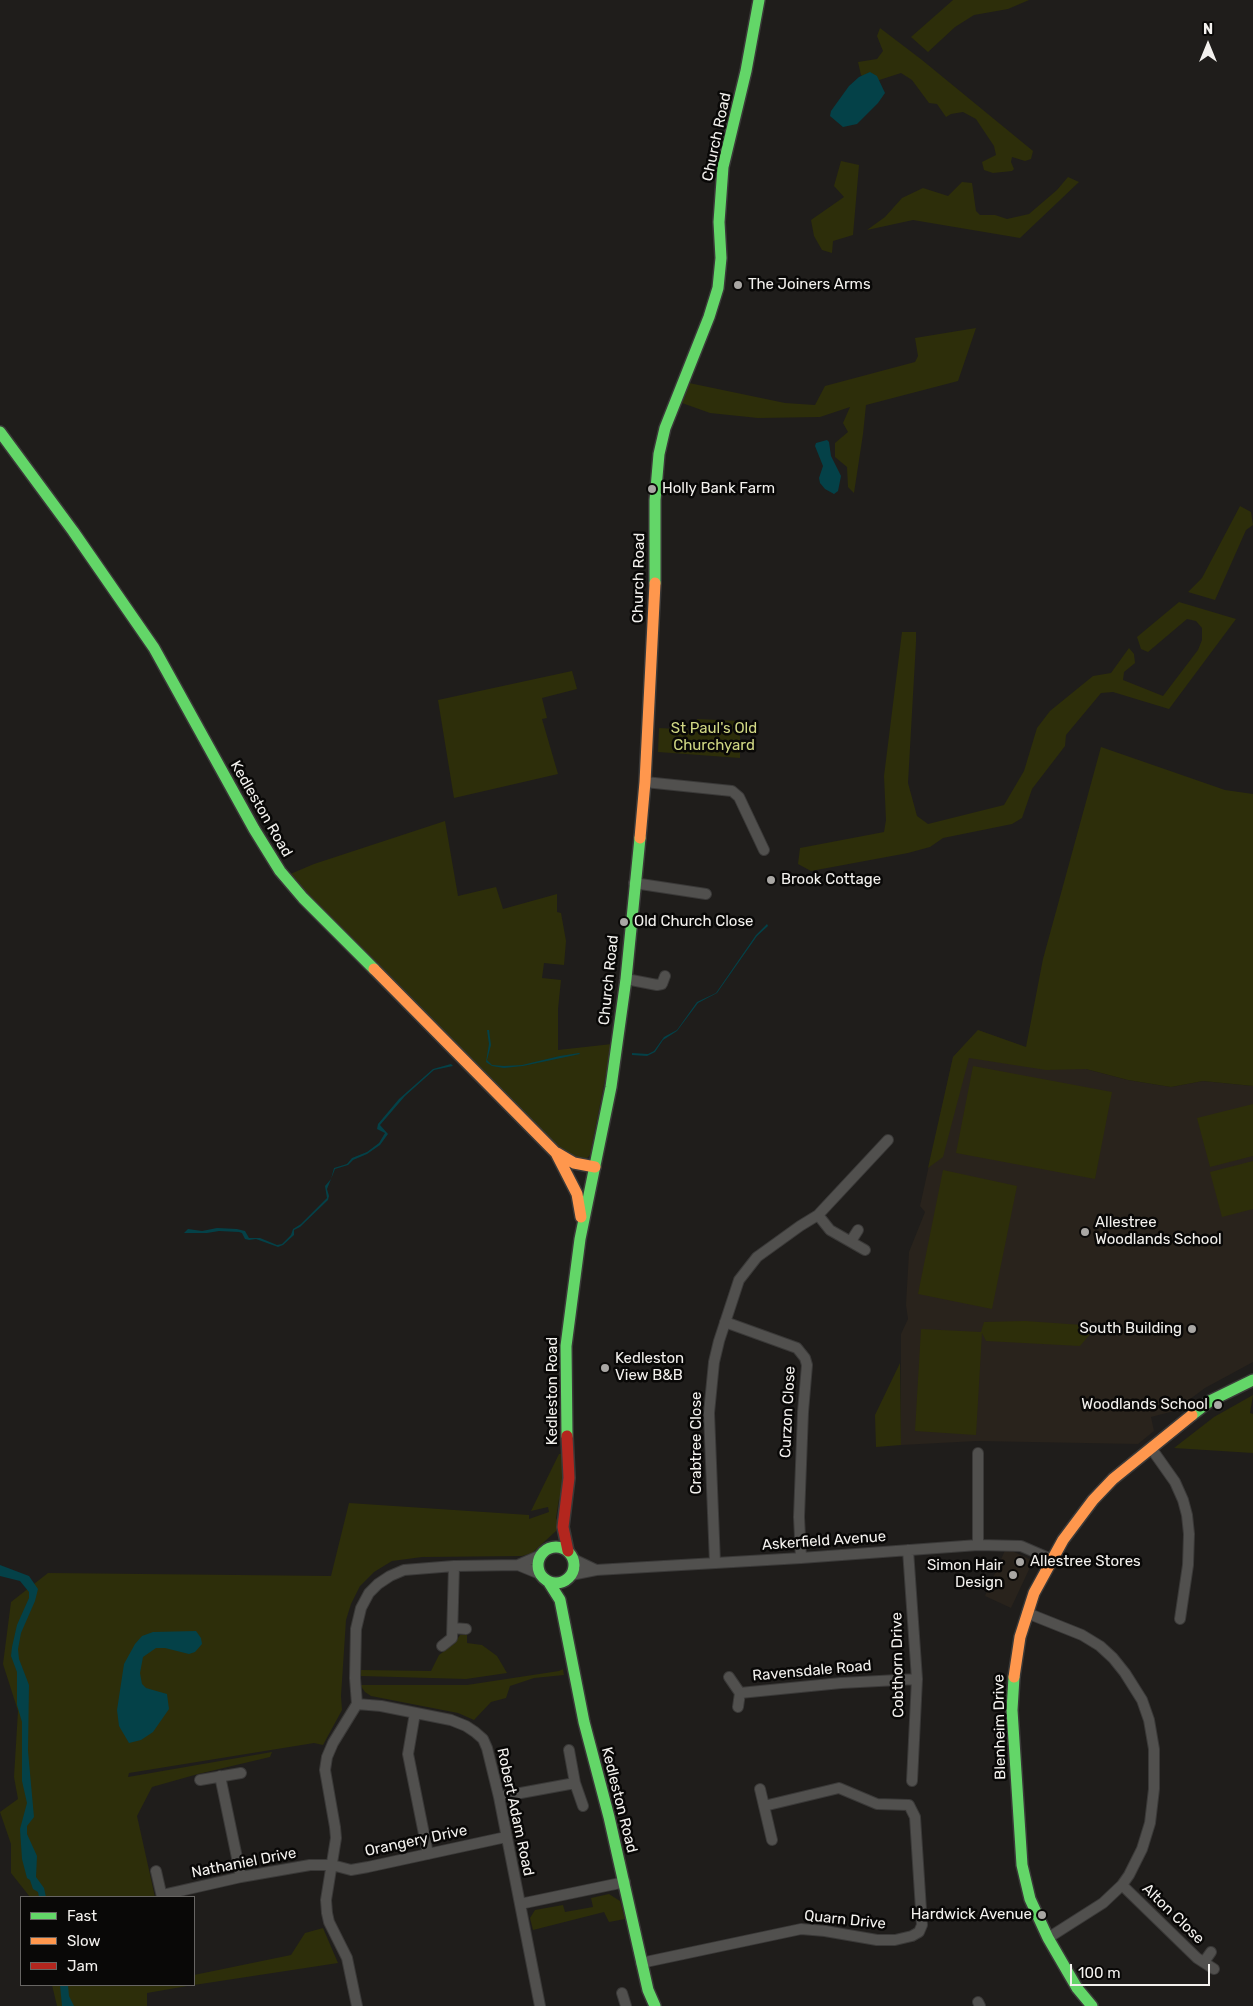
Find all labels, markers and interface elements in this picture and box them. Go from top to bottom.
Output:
north arrow [1183,20,1233,70]
text: N [1203,21,1213,38]
street label: Church Road [699,91,735,183]
place label: The Joiners Arms [748,276,871,294]
marker: The Joiners Arms [732,279,744,291]
place label: Holly Bank Farm [662,480,775,498]
marker: Holly Bank Farm [646,483,658,495]
street label: Church Road [629,533,649,623]
park label: St Paul's Old Churchyard [671,720,757,755]
street label: Kedleston Road [226,758,296,860]
place label: Brook Cottage [781,871,881,889]
marker: Brook Cottage [765,874,777,886]
place label: Old Church Close [634,913,753,931]
marker: Old Church Close [618,916,630,928]
street label: Church Road [595,934,623,1026]
place label: Allestree Woodlands School [1095,1214,1222,1249]
marker: Allestree Woodlands School [1079,1226,1091,1238]
place label: South Building [1079,1320,1182,1338]
marker: South Building [1186,1323,1198,1335]
street label: Kedleston Road [544,1337,562,1445]
place label: Kedleston View B&B [615,1350,684,1385]
marker: Kedleston View B&B [599,1362,611,1374]
street label: Curzon Close [777,1366,799,1458]
street label: Crabtree Close [688,1392,706,1494]
place label: Woodlands School [1081,1396,1208,1414]
marker: Woodlands School [1212,1399,1224,1411]
street label: Askerfield Avenue [761,1528,887,1554]
place label: Allestree Stores [1030,1553,1141,1571]
marker: Allestree Stores [1014,1556,1026,1568]
place label: Simon Hair Design [927,1557,1003,1592]
marker: Simon Hair Design [1007,1569,1019,1581]
street label: Cobthorn Drive [888,1612,908,1718]
street label: Ravensdale Road [752,1657,872,1685]
street label: Blenheim Drive [990,1674,1010,1780]
street label: Kedleston Road [597,1745,641,1855]
street label: Robert Adam Road [493,1746,537,1878]
street label: Orangery Drive [363,1821,469,1861]
street label: Nathaniel Drive [190,1844,298,1882]
street label: Alton Close [1138,1880,1208,1948]
legend [20,1896,195,1986]
place label: Hardwick Avenue [911,1906,1032,1924]
text: Fast [67,1907,97,1925]
street label: Quarn Drive [803,1907,887,1933]
marker: Hardwick Avenue [1036,1909,1048,1921]
text: Slow [67,1932,100,1950]
scale bar [1073,1954,1213,1986]
text: Jam [67,1957,98,1975]
text: 100 m [1078,1964,1120,1982]

